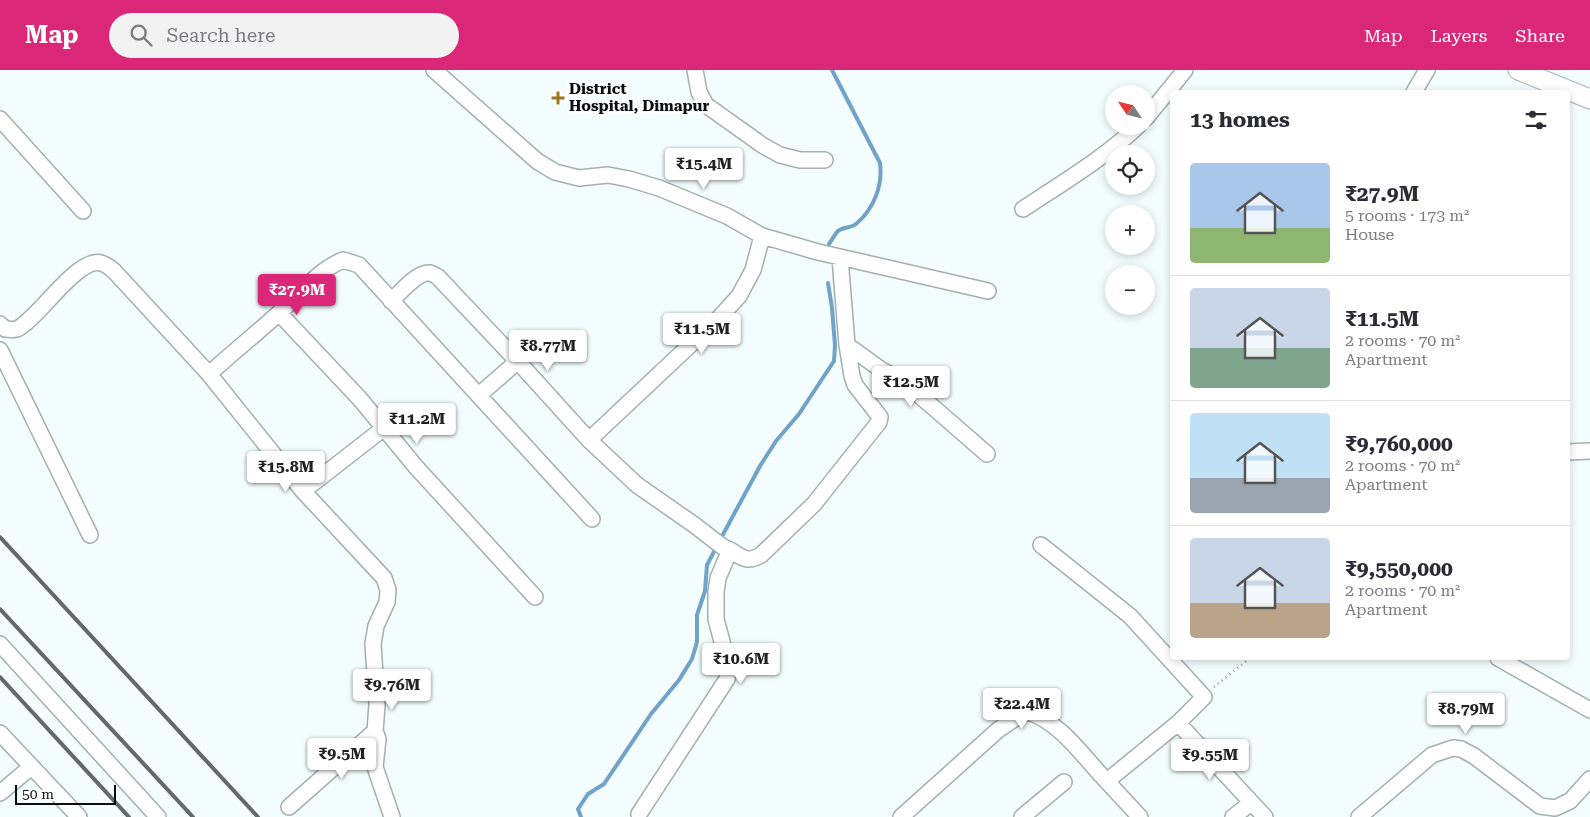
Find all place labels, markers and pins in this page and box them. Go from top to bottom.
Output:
place label: District Hospital, Dimapur [569,80,709,115]
marker: District Hospital, Dimapur [551,91,565,105]
pin: ₹15.4M [663,148,745,190]
pin: ₹27.9M [256,274,338,316]
pin: ₹11.5M [661,312,743,355]
pin: ₹8.77M [507,330,589,372]
pin: ₹12.5M [870,366,952,408]
pin: ₹11.2M [376,402,458,445]
pin: ₹15.8M [245,450,327,493]
pin: ₹10.6M [700,642,782,685]
pin: ₹9.76M [351,668,433,711]
pin: ₹22.4M [981,688,1063,730]
pin: ₹8.79M [1425,692,1507,735]
pin: ₹9.5M [307,738,377,780]
pin: ₹9.55M [1169,738,1251,781]

